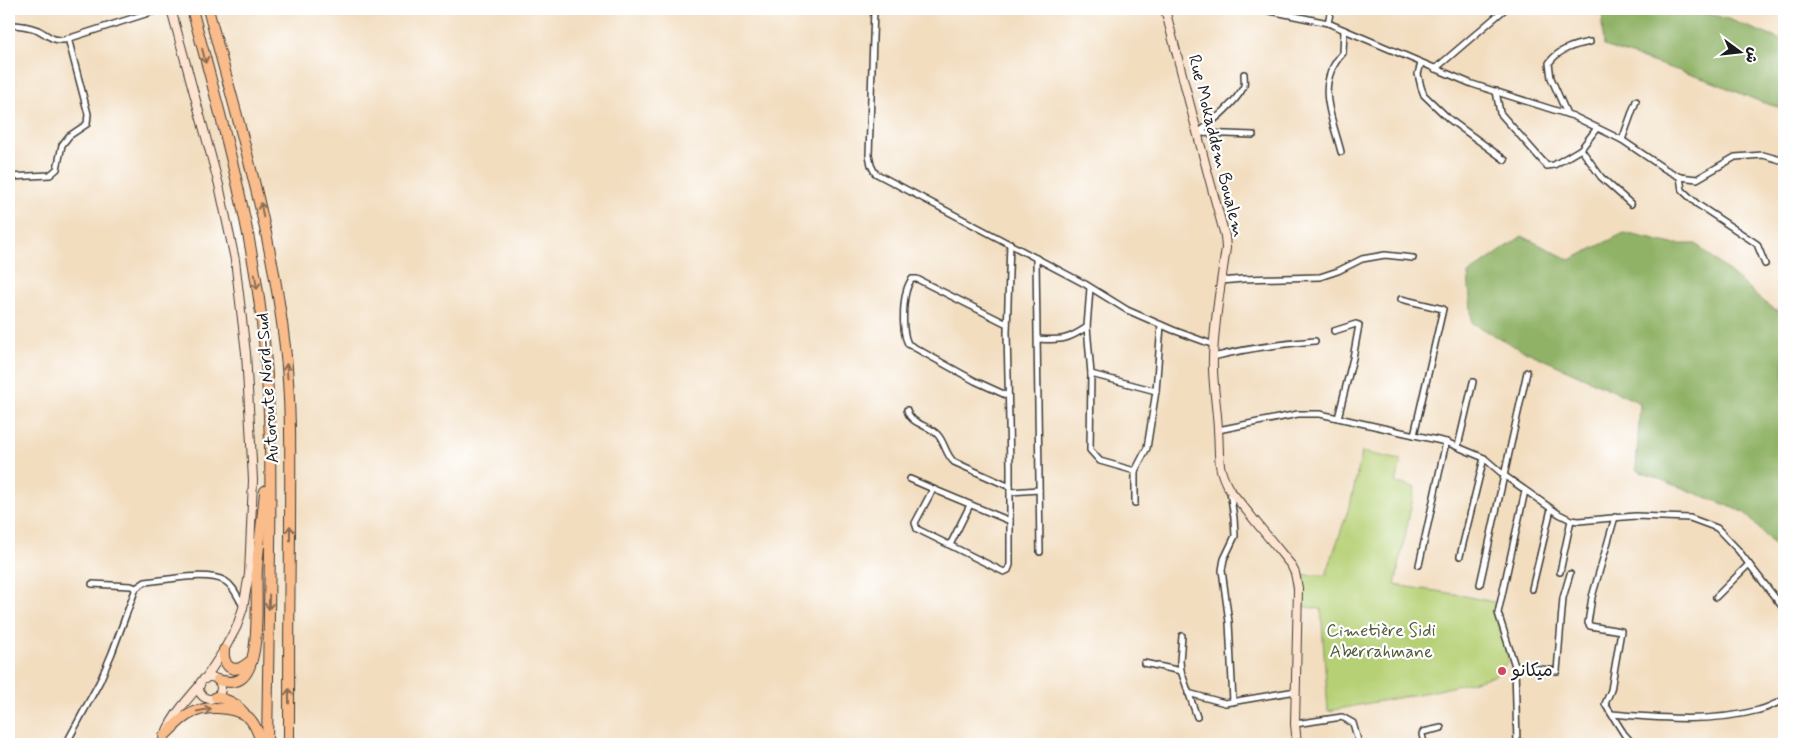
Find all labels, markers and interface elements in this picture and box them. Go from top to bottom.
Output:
north arrow [1716,28,1766,78]
text: ش [1741,45,1762,65]
one-way arrow [200,47,209,63]
street label: Rue Mokaddem Boualem [1182,52,1250,240]
one-way arrow [256,203,266,219]
one-way arrow [252,274,262,290]
street label: Autoroute Nord-Sud [251,312,285,464]
one-way arrow [282,363,291,379]
one-way arrow [285,525,295,542]
one-way arrow [264,593,274,609]
park label: Cimetière Sidi Aberrahmane [1326,619,1436,664]
place label: ميكانو [1510,659,1553,683]
marker: ميكانو [1496,665,1508,677]
one-way arrow [284,688,294,704]
one-way arrow [196,705,212,714]

